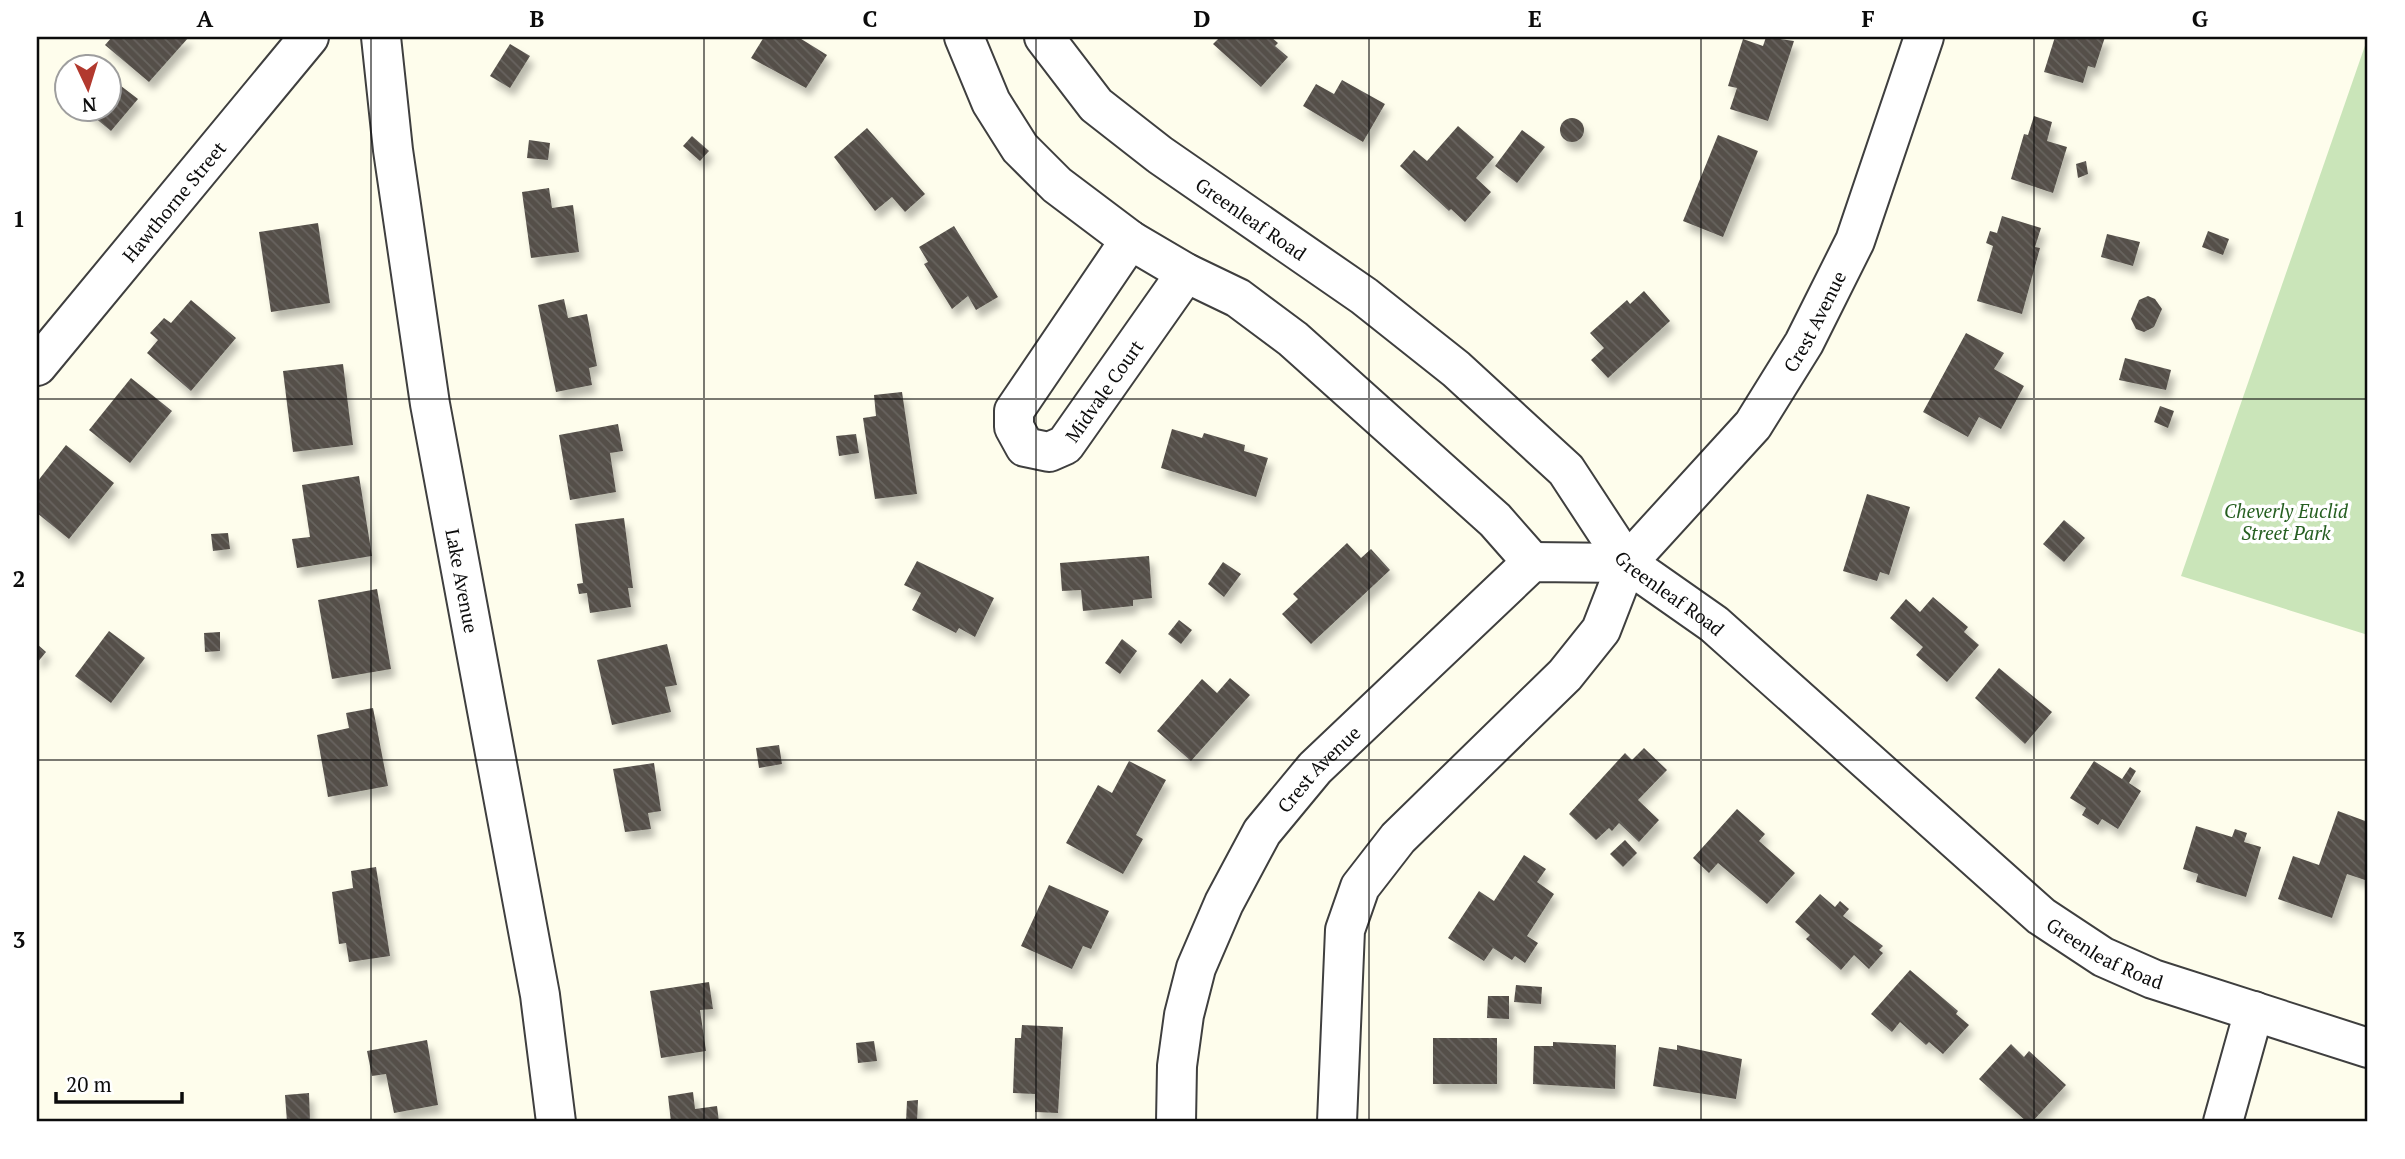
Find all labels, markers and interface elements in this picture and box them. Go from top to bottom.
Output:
text: A [197,3,214,34]
text: B [530,3,545,34]
text: C [863,3,878,34]
text: D [1194,3,1211,34]
text: E [1528,3,1542,34]
text: F [1861,3,1875,34]
text: G [2192,3,2209,34]
north arrow [52,52,122,122]
text: N [81,92,97,118]
street label: Hawthorne Street [116,135,231,267]
street label: Greenleaf Road [1191,171,1312,266]
text: 1 [13,203,26,234]
street label: Crest Avenue [1777,266,1851,376]
street label: Midvale Court [1059,334,1148,447]
park label: Cheverly Euclid Street Park [2224,498,2349,545]
street label: Lake Avenue [441,526,485,635]
street label: Greenleaf Road [1610,546,1731,641]
text: 2 [13,563,26,594]
street label: Crest Avenue [1271,720,1365,817]
street label: Greenleaf Road [2042,911,2167,994]
text: 3 [13,924,26,955]
scale bar [56,1061,182,1105]
text: 20 m [66,1070,112,1098]

